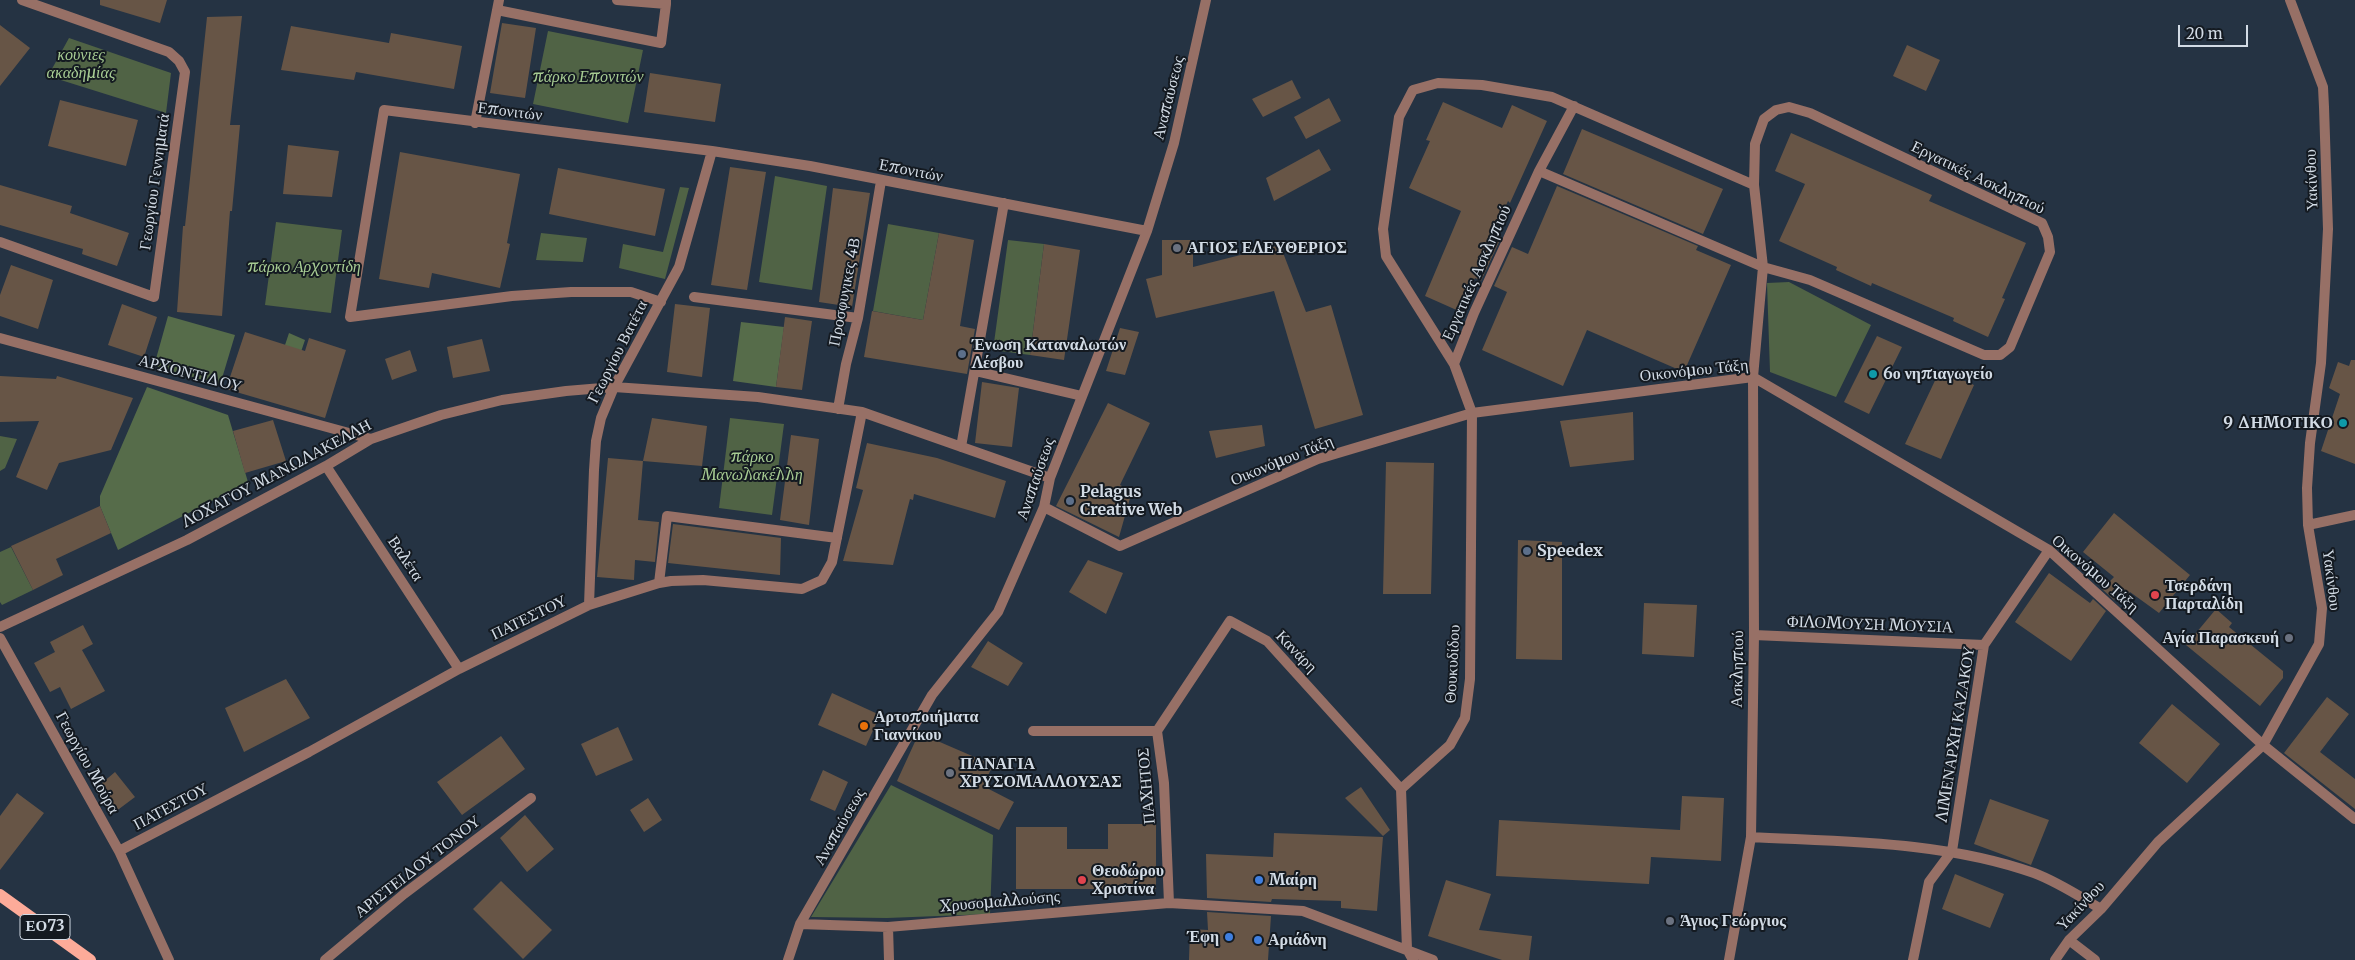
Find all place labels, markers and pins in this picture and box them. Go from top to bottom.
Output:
place label: ΑΓΙΟΣ ΕΛΕΥΘΕΡΙΟΣ [1187,238,1347,258]
marker: ΑΓΙΟΣ ΕΛΕΥΘΕΡΙΟΣ [1171,242,1183,254]
place label: Ένωση Καταναλωτών Λέσβου [972,335,1126,373]
marker: Ένωση Καταναλωτών Λέσβου [956,348,968,360]
place label: 6ο νηπιαγωγείο [1883,364,1993,384]
marker: 6ο νηπιαγωγείο [1867,368,1879,380]
place label: 9 ΔΗΜΟΤΙΚΟ [2223,413,2333,433]
marker: 9 ΔΗΜΟΤΙΚΟ [2337,417,2349,429]
place label: Pelagus Creative Web [1080,482,1182,520]
marker: Pelagus Creative Web [1064,495,1076,507]
place label: Speedex [1537,541,1603,561]
marker: Speedex [1521,545,1533,557]
place label: Τσερδάνη Παρταλίδη [2165,576,2243,614]
marker: Τσερδάνη Παρταλίδη [2149,589,2161,601]
place label: Αγία Παρασκευή [2163,628,2279,648]
marker: Αγία Παρασκευή [2283,632,2295,644]
place label: Αρτοποιήματα Γιαννίκου [874,707,979,745]
marker: Αρτοποιήματα Γιαννίκου [858,720,870,732]
place label: ΠΑΝΑΓΙΑ ΧΡΥΣΟΜΑΛΛΟΥΣΑΣ [960,754,1122,792]
marker: ΠΑΝΑΓΙΑ ΧΡΥΣΟΜΑΛΛΟΥΣΑΣ [944,767,956,779]
place label: Θεοδώρου Χριστίνα [1092,861,1164,899]
place label: Μαίρη [1269,870,1317,890]
marker: Θεοδώρου Χριστίνα [1076,874,1088,886]
marker: Μαίρη [1253,874,1265,886]
place label: Άγιος Γεώργιος [1680,911,1786,931]
marker: Άγιος Γεώργιος [1664,915,1676,927]
place label: Έφη [1187,927,1219,947]
place label: Αριάδνη [1268,930,1327,950]
marker: Έφη [1223,931,1235,943]
marker: Αριάδνη [1252,934,1264,946]

